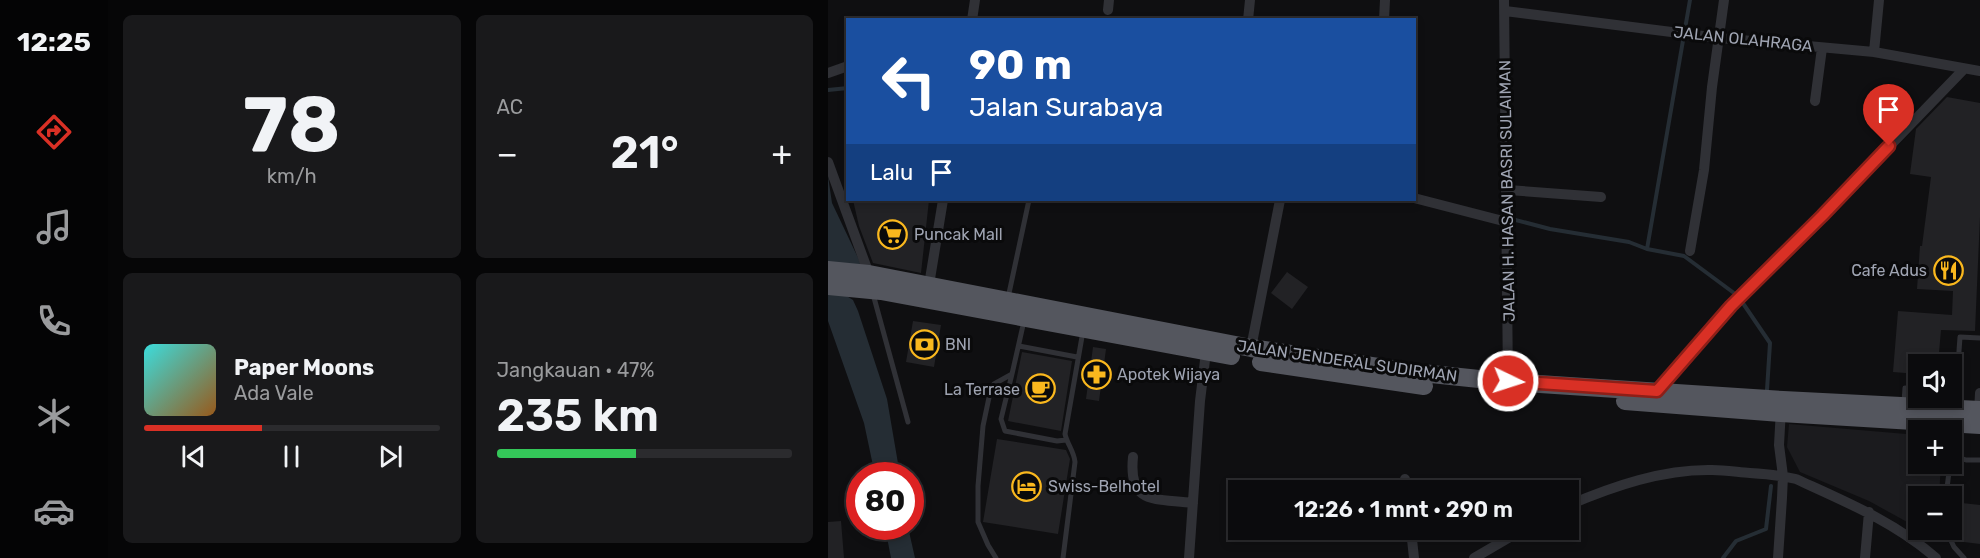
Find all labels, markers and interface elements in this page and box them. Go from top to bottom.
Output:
street label: JALAN OLAHRAGA [1672,22,1814,56]
text: 12:25 [17,26,91,58]
text: 90 m [969,40,1072,90]
icon: left [870,42,948,120]
street label: JALAN H. HASAN BASRI SULAIMAN [1495,60,1519,322]
text: 78 [243,78,341,171]
pin [1863,84,1914,146]
text: Jalan Surabaya [969,91,1163,123]
icon: arrive [1872,93,1905,126]
text: AC [497,95,523,119]
icon: directions [33,111,75,153]
text: 21° [611,126,679,179]
text: − [497,134,518,173]
text: + [771,134,792,173]
icon: arrive [925,156,958,189]
text: Lalu [870,159,913,186]
text: km/h [267,164,317,188]
icon: music [33,206,75,248]
supermarket icon: Puncak Mall [877,218,909,250]
place label: Puncak Mall [914,225,1003,244]
restaurant icon: Cafe Adus [1932,254,1964,286]
place label: Cafe Adus [1851,261,1927,280]
icon: phone [33,300,75,342]
bank icon: BNI [908,328,940,360]
place label: BNI [945,335,971,354]
street label: JALAN JENDERAL SUDIRMAN [1236,336,1458,386]
position arrow [1476,349,1540,413]
text: Paper Moons [234,354,374,381]
map controls [1908,354,1962,540]
button: sound [1908,354,1962,408]
text: Jangkauan · 47% [497,358,655,382]
pharmacy icon: Apotek Wijaya [1080,358,1112,390]
place label: Apotek Wijaya [1117,365,1220,384]
cafe icon: La Terrase [1025,373,1057,405]
place label: La Terrase [944,380,1020,399]
text: Ada Vale [234,381,314,405]
text: 235 km [497,389,659,442]
icon: climate [33,395,75,437]
button: + [1908,420,1962,474]
icon: previous [177,440,210,473]
icon: pause [275,440,308,473]
icon: next [374,440,407,473]
speed limit sign: 80 [846,462,924,540]
hotel icon: Swiss-Belhotel [1011,470,1043,502]
place label: Swiss-Belhotel [1048,477,1160,496]
button: − [1908,486,1962,540]
icon: car [33,490,75,532]
text: 12:26 · 1 mnt · 290 m [1294,496,1513,523]

